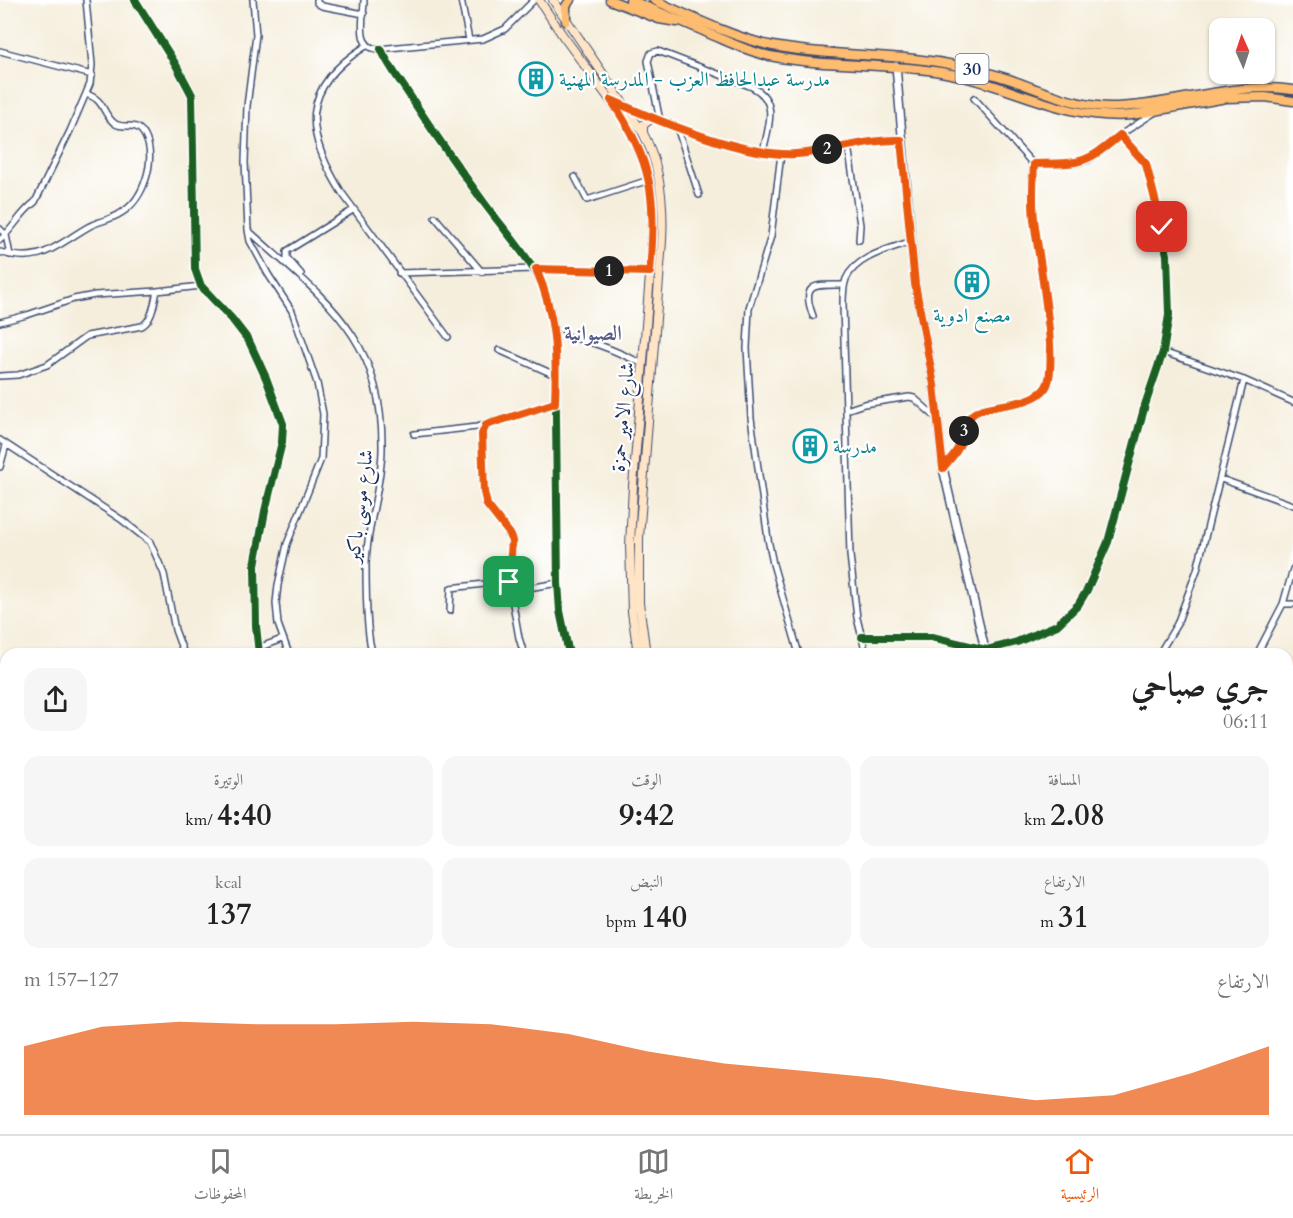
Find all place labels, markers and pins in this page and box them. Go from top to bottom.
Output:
building icon: مدرسة عبدالحافظ العزب - المدرسة المهنية [518,61,554,97]
place label: مدرسة عبدالحافظ العزب - المدرسة المهنية [559,66,830,93]
pin: 2 [812,134,842,164]
pin [1136,201,1187,252]
pin: 1 [594,256,624,286]
building icon: مصنع ادوية [954,264,990,300]
place label: مصنع ادوية [933,302,1011,333]
pin: 3 [949,416,979,446]
building icon: مدرسة [792,428,828,464]
place label: مدرسة [833,433,877,460]
pin [483,556,534,607]

